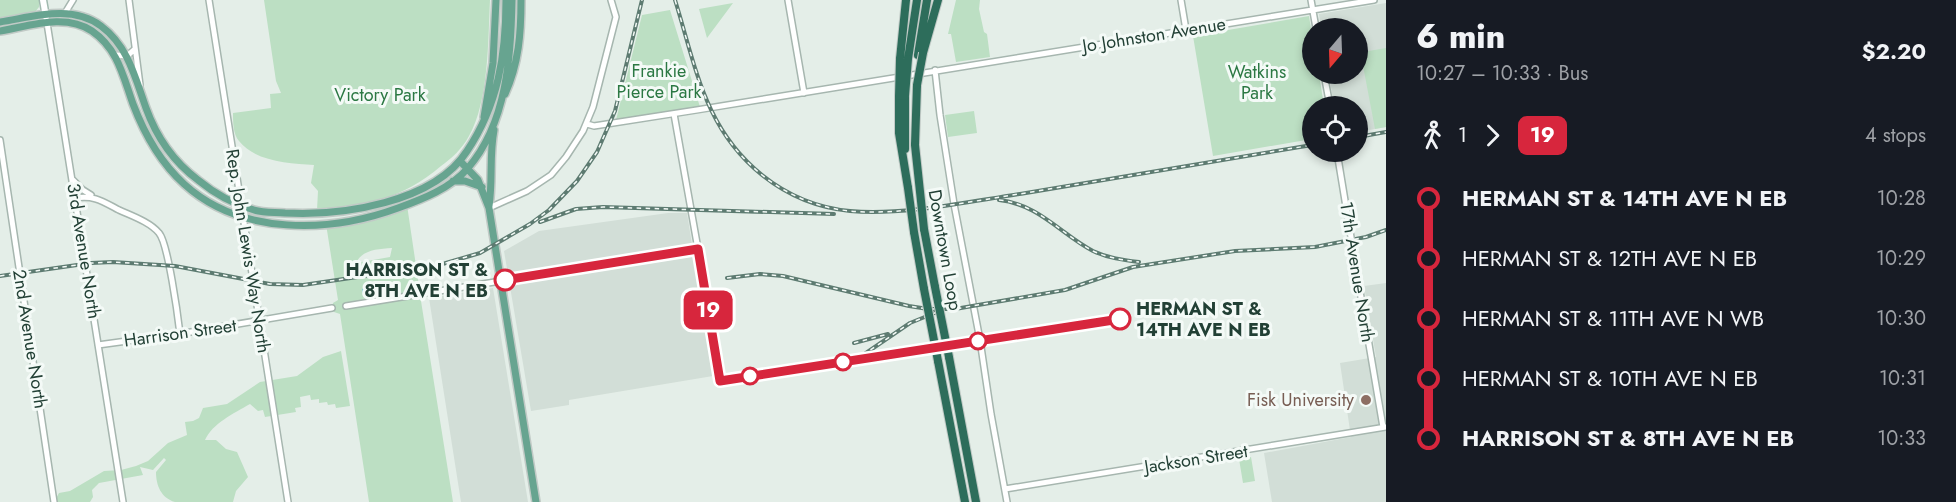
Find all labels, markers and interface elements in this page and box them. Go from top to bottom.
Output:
street label: Jo Johnston Avenue [1078,11,1228,59]
text: 6 min [1416,13,1505,60]
north arrow [1302,18,1368,84]
map controls [1302,18,1368,162]
text: $2.20 [1862,35,1926,67]
park label: Frankie Pierce Park [616,58,702,105]
park label: Watkins Park [1228,59,1286,106]
text: 10:27 – 10:33 · Bus [1416,59,1588,88]
park label: Victory Park [334,82,426,108]
button: locate [1302,96,1368,162]
icon: walk [1416,119,1449,152]
icon: forward [1476,119,1509,152]
text: 19 [1530,120,1555,150]
text: 1 [1458,121,1467,150]
text: 4 stops [1865,121,1926,150]
street label: Rep. John Lewis Way North [219,147,277,355]
street label: 3rd Avenue North [60,181,108,321]
text: HERMAN ST & 14TH AVE N EB [1462,182,1787,214]
text: 10:28 [1877,184,1926,213]
street label: Downtown Loop [922,187,968,313]
street label: 17th Avenue North [1333,200,1381,344]
text: HERMAN ST & 12TH AVE N EB [1462,242,1757,274]
text: 10:29 [1876,244,1926,273]
place label: HARRISON ST & 8TH AVE N EB [346,257,488,304]
street label: 2nd Avenue North [6,268,54,410]
marker: HARRISON ST & 8TH AVE N EB [494,269,516,291]
line badge: 19 [681,290,735,330]
text: 19 [696,295,720,325]
place label: HERMAN ST & 14TH AVE N EB [1136,296,1271,343]
text: HERMAN ST & 11TH AVE N WB [1462,302,1764,334]
text: 10:30 [1876,304,1926,333]
marker: HERMAN ST & 14TH AVE N EB [1109,308,1131,330]
street label: Harrison Street [122,312,239,354]
unlabelled marker [969,332,987,350]
unlabelled marker [834,353,852,371]
text: HERMAN ST & 10TH AVE N EB [1462,362,1758,394]
text: 10:31 [1879,364,1926,393]
unlabelled marker [741,367,759,385]
place label: Fisk University [1247,387,1354,413]
marker: Fisk University [1359,393,1373,407]
text: HARRISON ST & 8TH AVE N EB [1462,422,1794,454]
text: 10:33 [1877,424,1926,453]
street label: Jackson Street [1140,438,1250,480]

